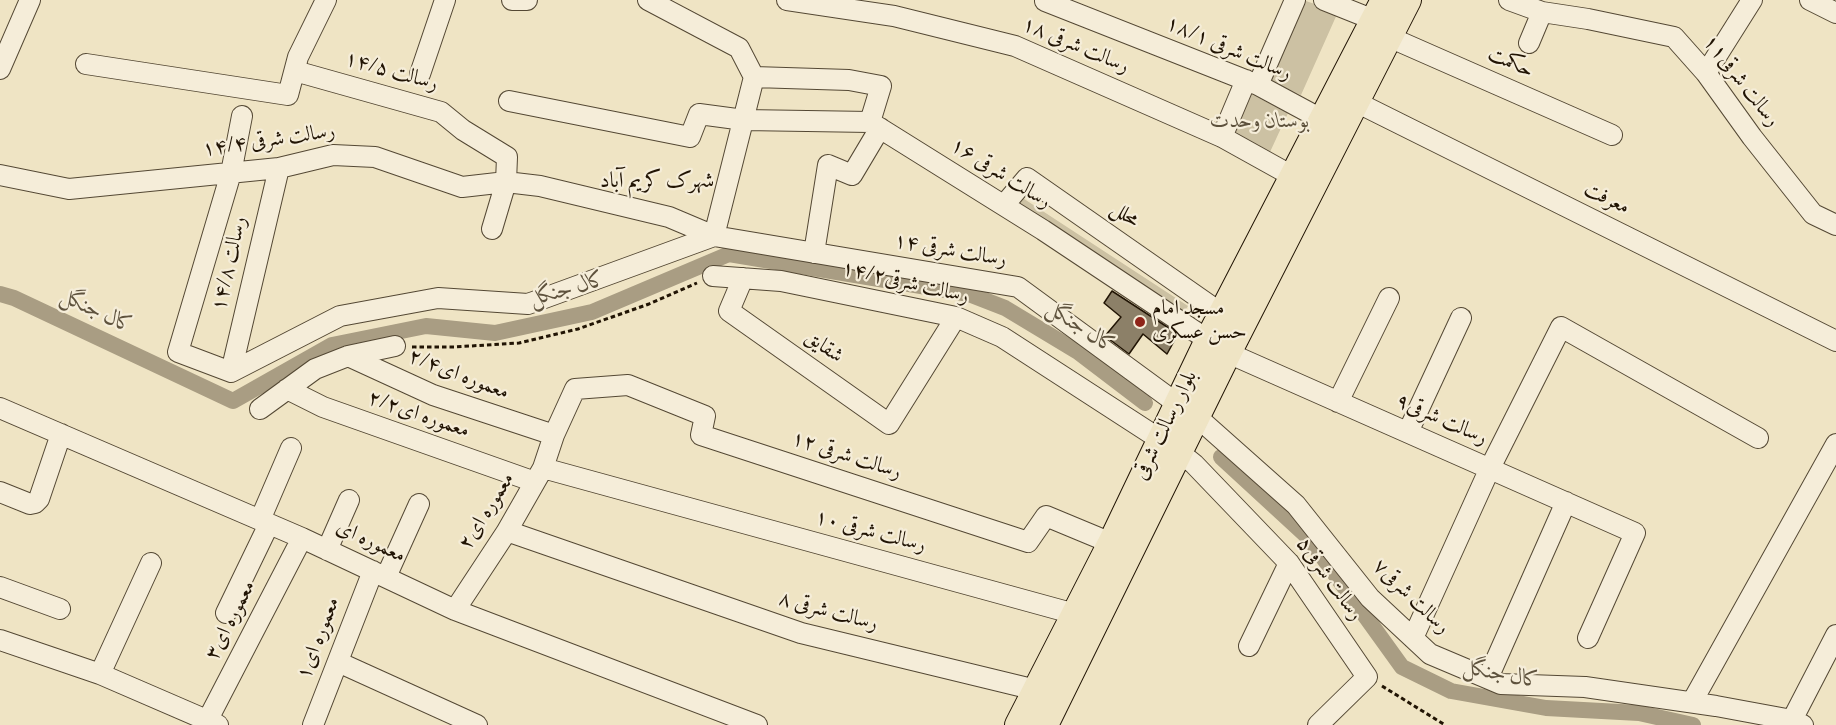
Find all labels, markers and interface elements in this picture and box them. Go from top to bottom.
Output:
street label: رسالت شرقی ۱۸/۱ [1161,12,1295,88]
street label: رسالت شرقی ۱۸ [1018,13,1132,81]
street label: رسالت شرقی۱۱ [1696,31,1784,133]
street label: حکمت [1483,43,1537,85]
street label: رسالت ۱۴/۵ [341,48,441,98]
park label: بوستان وحدت [1210,110,1310,136]
street label: رسالت شرقی ۱۴/۴ [201,120,337,164]
street label: رسالت شرقی ۱۶ [945,134,1055,216]
district label: شهرک کریم آباد [600,170,714,196]
street label: معرفت [1579,178,1633,222]
street label: محلل [1105,197,1143,235]
street label: رسالت ۱۴/۸ [208,214,254,314]
street label: رسالت شرقی ۱۴ [892,230,1008,274]
street label: رسالت شرقی۱۴/۲ [839,257,971,311]
water label: کال جنگل [526,267,610,315]
water label: کال جنگل [55,284,137,342]
water label: کال جنگل [1040,296,1120,362]
place label: مسجد امام حسن عسکری [1152,297,1247,347]
marker: مسجد امام حسن عسکری [1133,315,1147,329]
street label: شقایق [799,326,847,370]
street label: معموره ای۲/۴ [404,345,512,407]
street label: بلوار رسالت شرقی [1130,367,1204,485]
street label: معموره ای۲/۲ [364,387,472,445]
street label: رسالت شرقی۹ [1391,390,1491,452]
street label: رسالت شرقی ۱۲ [788,427,904,487]
street label: معموره ای۲ [455,469,521,555]
street label: رسالت شرقی ۱۰ [812,506,928,560]
street label: معموره ای [331,516,409,570]
street label: رسالت شرقی۵ [1289,533,1367,627]
street label: رسالت شرقی۷ [1366,555,1454,641]
street label: معموره ای۳ [201,577,263,665]
street label: رسالت شرقی ۸ [776,588,880,638]
street label: معموره ای۱ [293,594,347,684]
water label: کال جنگل [1460,656,1542,696]

